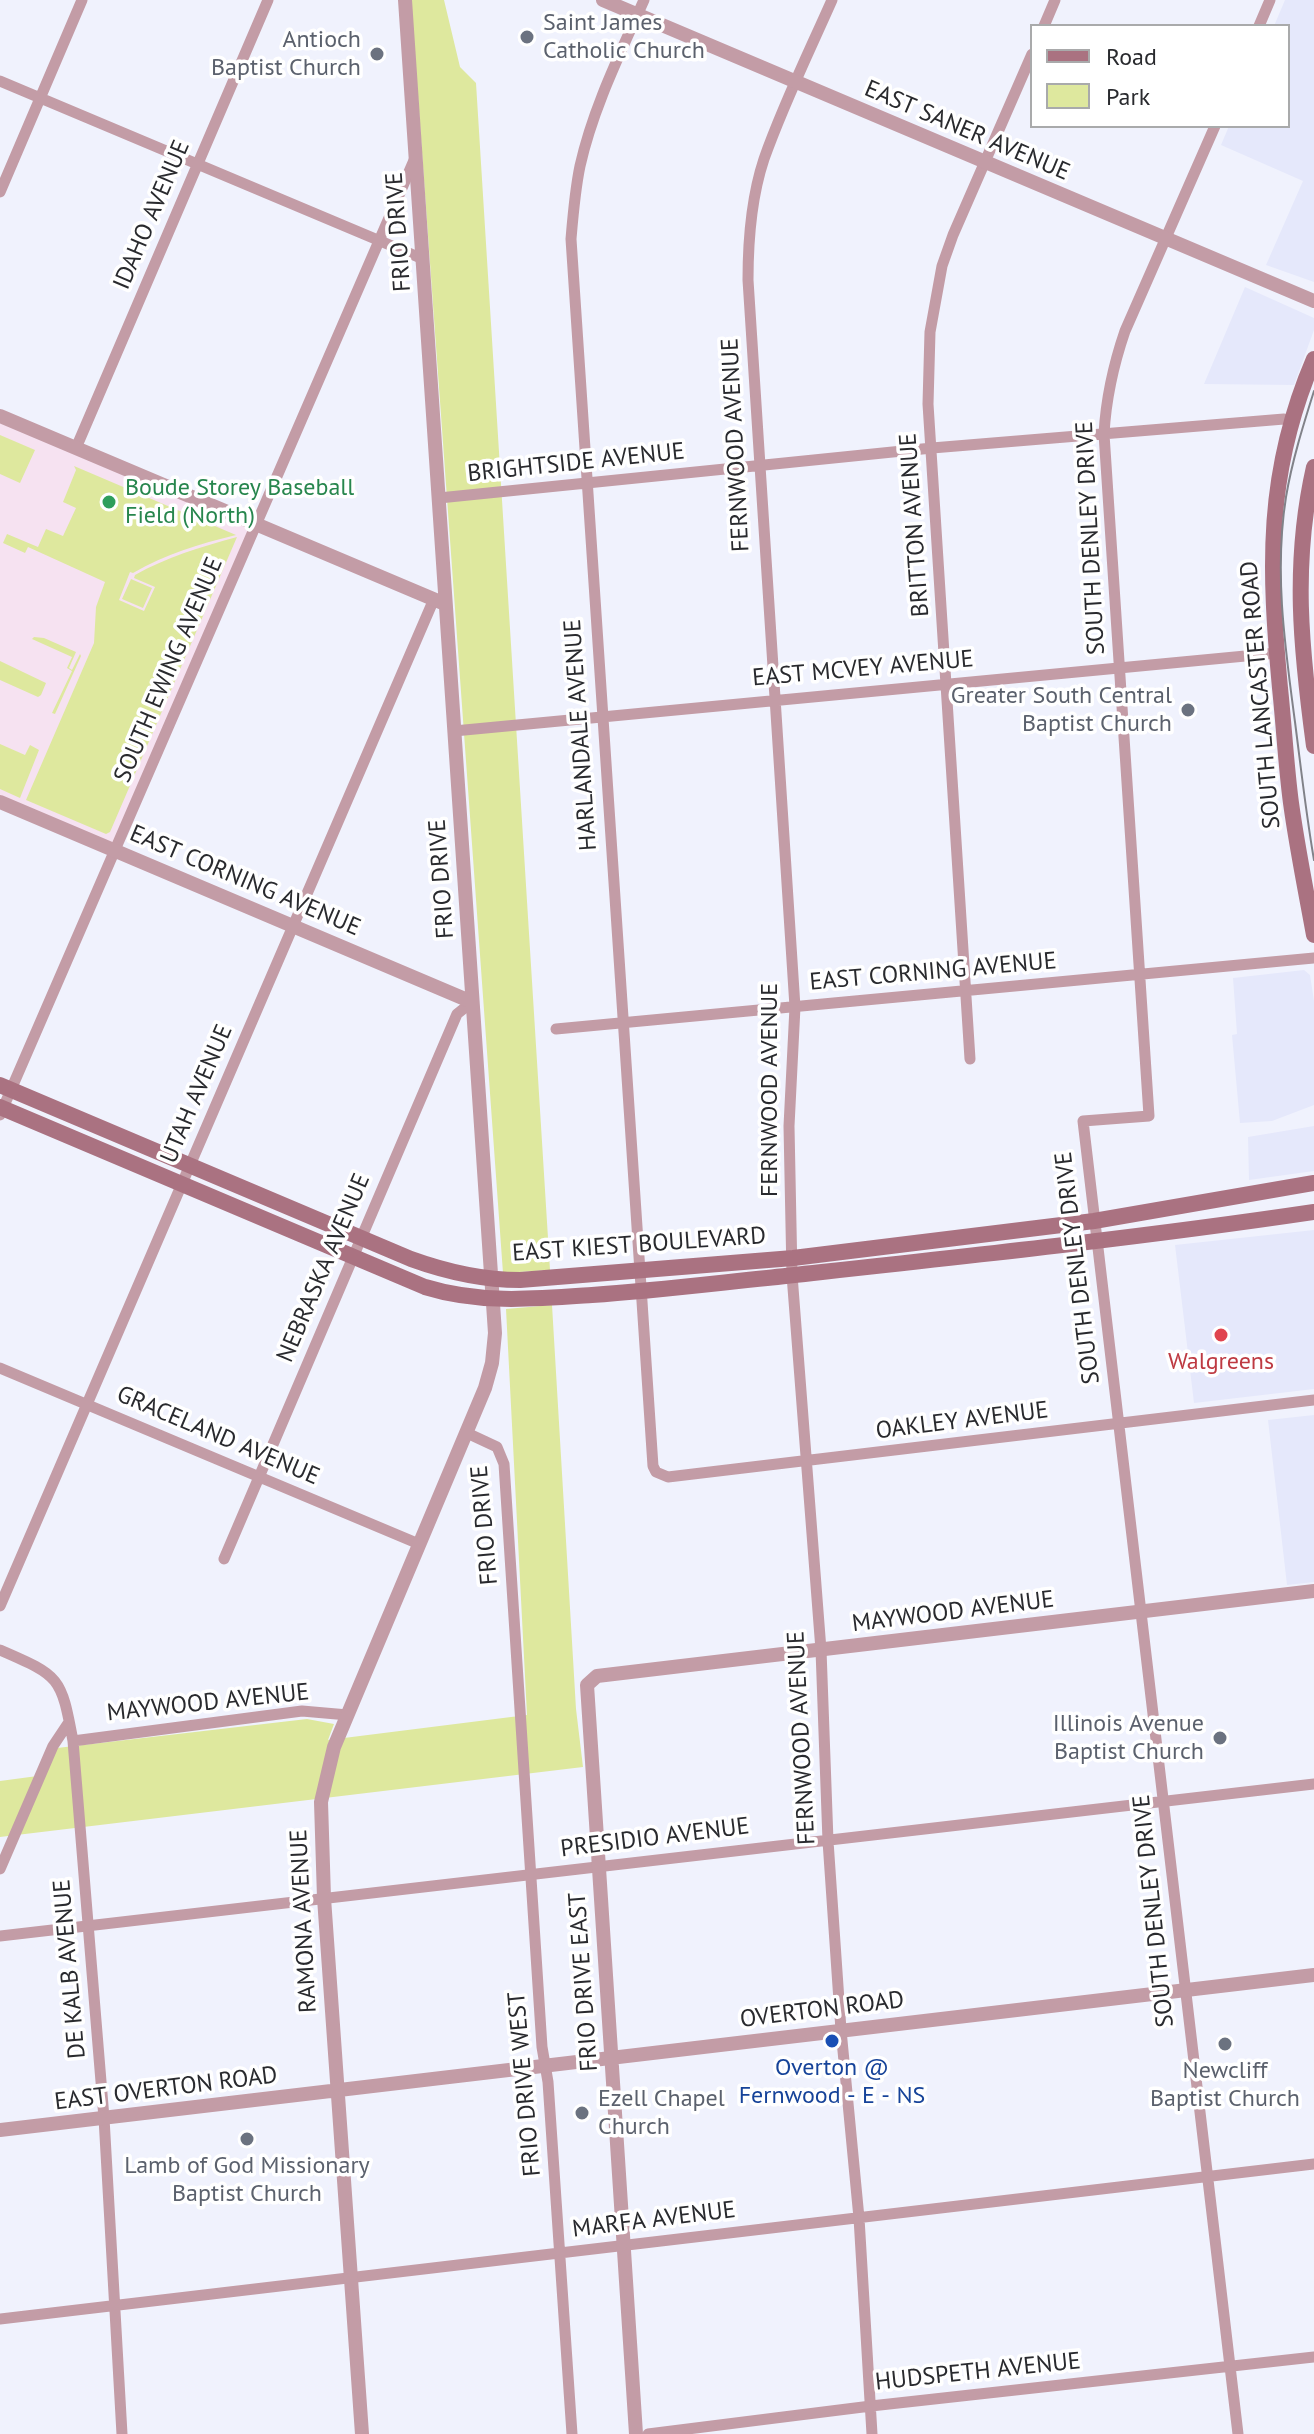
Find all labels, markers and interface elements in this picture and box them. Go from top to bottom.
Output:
place label: Saint James Catholic Church [543,9,705,65]
legend [1030,24,1290,128]
place label: Antioch Baptist Church [211,26,361,82]
marker: Saint James Catholic Church [518,28,536,46]
text: Road [1106,41,1157,72]
marker: Antioch Baptist Church [368,45,386,63]
street label: EAST SANER AVENUE [860,75,1074,187]
text: Park [1106,81,1150,112]
street label: IDAHO AVENUE [108,136,196,294]
street label: FRIO DRIVE [380,171,418,293]
street label: FERNWOOD AVENUE [716,337,756,553]
street label: SOUTH DENLEY DRIVE [1070,420,1112,656]
street label: BRITTON AVENUE [894,432,936,618]
street label: BRIGHTSIDE AVENUE [466,437,686,489]
place label: Boude Storey Baseball Field (North) [125,474,354,530]
marker: Boude Storey Baseball Field (North) [100,493,118,511]
street label: SOUTH EWING AVENUE [109,553,229,787]
street label: SOUTH LANCASTER ROAD [1235,560,1287,830]
street label: HARLANDALE AVENUE [559,618,603,852]
street label: EAST MCVEY AVENUE [751,645,975,693]
place label: Greater South Central Baptist Church [951,682,1172,738]
marker: Greater South Central Baptist Church [1179,701,1197,719]
street label: FRIO DRIVE [423,818,461,940]
street label: EAST CORNING AVENUE [125,819,365,943]
street label: EAST CORNING AVENUE [808,947,1058,997]
street label: FERNWOOD AVENUE [756,983,784,1197]
street label: UTAH AVENUE [155,1020,239,1168]
street label: SOUTH DENLEY DRIVE [1049,1150,1107,1386]
street label: NEBRASKA AVENUE [271,1169,377,1367]
street label: EAST KIEST BOULEVARD [511,1222,767,1268]
marker: Walgreens [1212,1326,1230,1344]
place label: Walgreens [1168,1348,1274,1376]
street label: GRACELAND AVENUE [112,1380,324,1492]
street label: OAKLEY AVENUE [874,1396,1050,1446]
street label: FRIO DRIVE [465,1464,505,1586]
street label: MAYWOOD AVENUE [850,1585,1056,1639]
street label: FERNWOOD AVENUE [782,1630,822,1846]
street label: MAYWOOD AVENUE [105,1678,311,1728]
place label: Illinois Avenue Baptist Church [1053,1710,1204,1766]
marker: Illinois Avenue Baptist Church [1211,1729,1229,1747]
street label: SOUTH DENLEY DRIVE [1127,1793,1181,2029]
street label: PRESIDIO AVENUE [559,1812,751,1864]
street label: RAMONA AVENUE [285,1828,323,2014]
street label: DE KALB AVENUE [48,1878,92,2060]
street label: FRIO DRIVE EAST [563,1892,605,2072]
street label: OVERTON ROAD [738,1986,906,2034]
street label: FRIO DRIVE WEST [503,1991,547,2177]
marker: Overton @ Fernwood - E - NS [823,2032,841,2050]
marker: Newcliff Baptist Church [1216,2035,1234,2053]
place label: Overton @ Fernwood - E - NS [739,2054,925,2110]
place label: Newcliff Baptist Church [1150,2057,1300,2113]
street label: EAST OVERTON ROAD [53,2061,279,2117]
place label: Ezell Chapel Church [598,2085,725,2141]
marker: Ezell Chapel Church [573,2104,591,2122]
marker: Lamb of God Missionary Baptist Church [238,2130,256,2148]
place label: Lamb of God Missionary Baptist Church [124,2152,370,2208]
street label: MARFA AVENUE [571,2196,737,2244]
street label: HUDSPETH AVENUE [874,2347,1082,2397]

